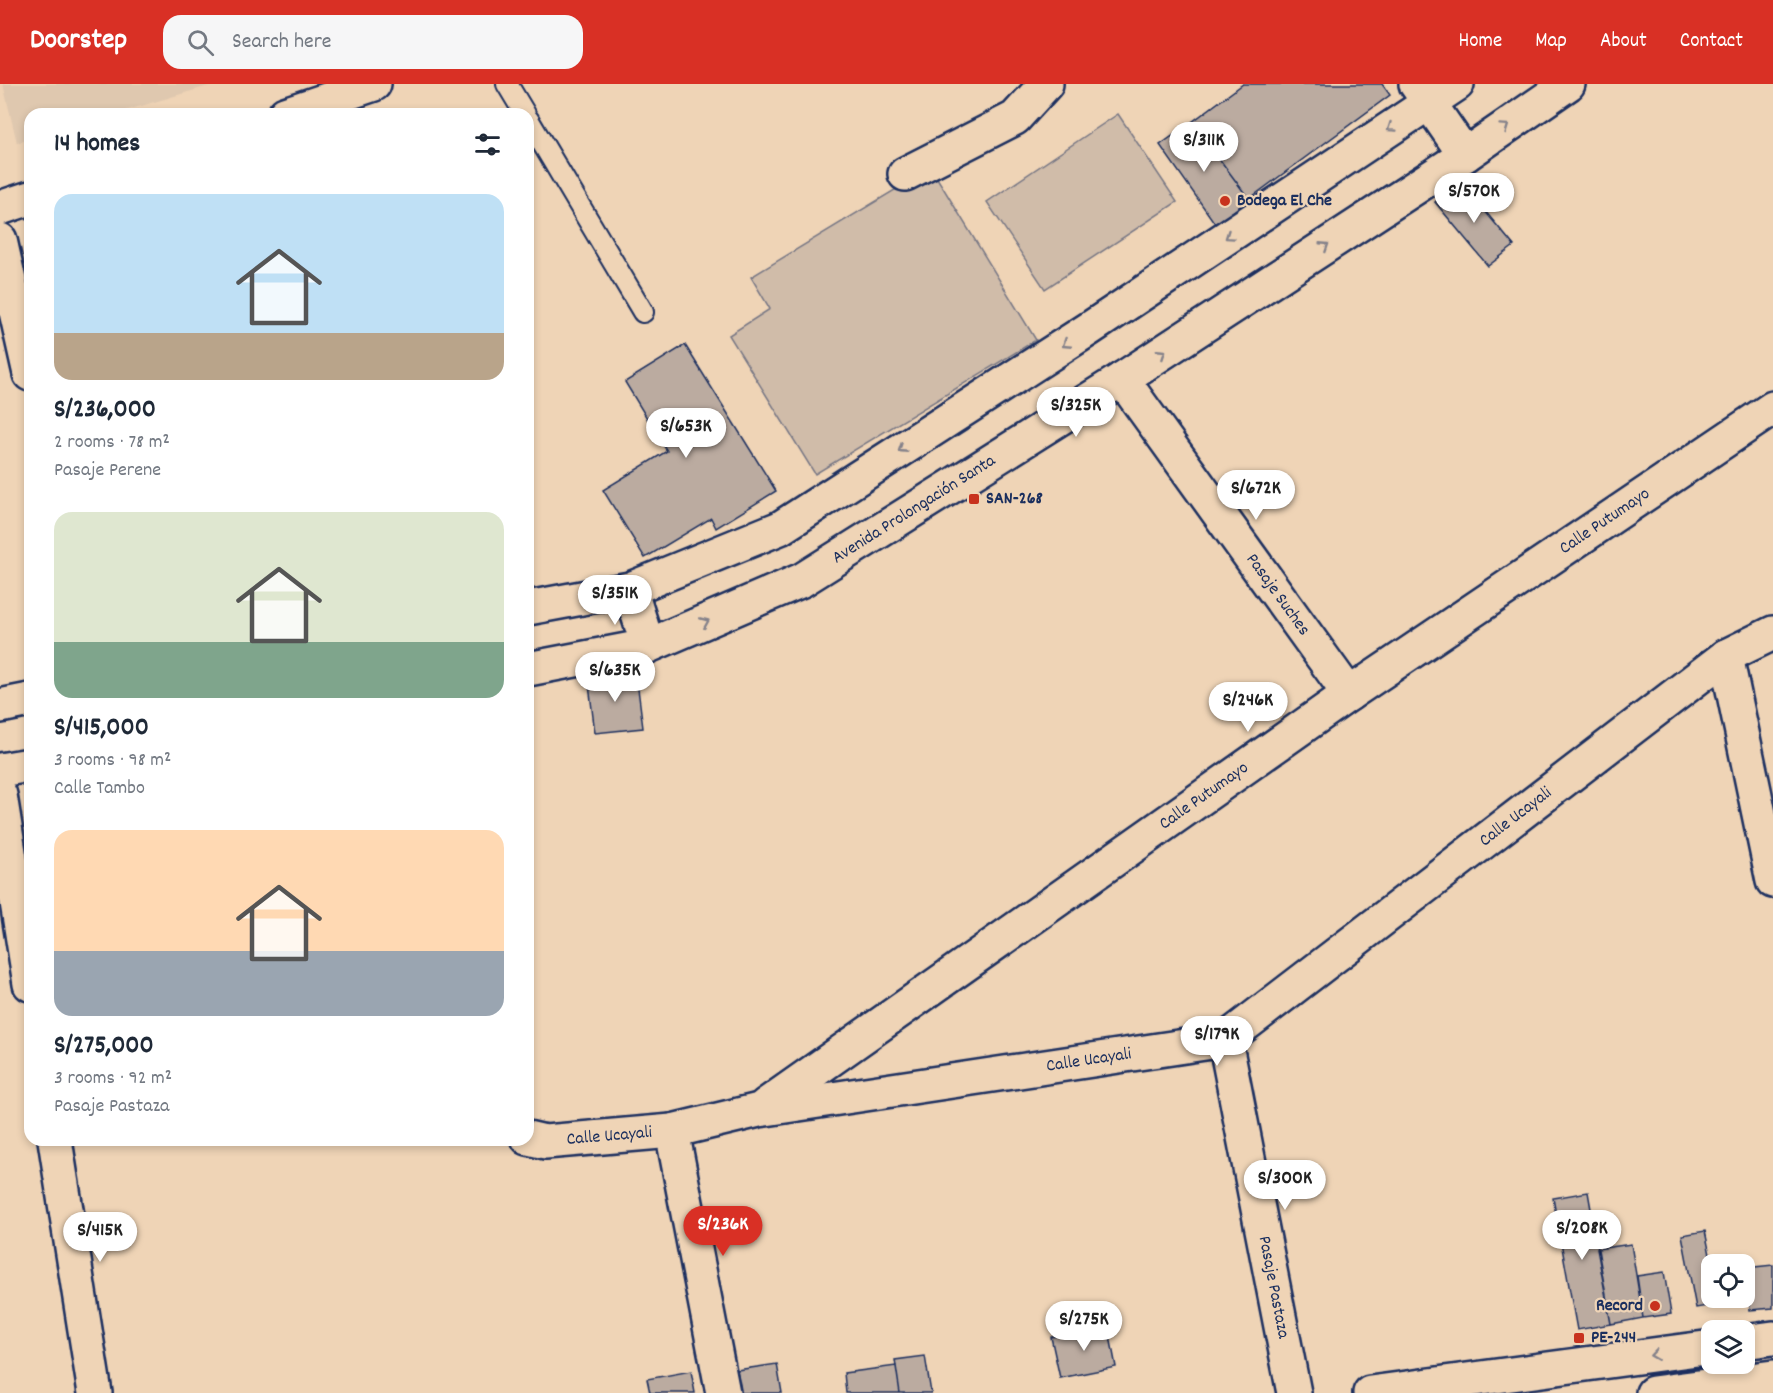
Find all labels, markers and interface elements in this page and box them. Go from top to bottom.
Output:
search box [163,15,583,69]
text: Doorstep [30,22,127,62]
icon: search [184,26,217,59]
text: Search here [232,27,332,58]
text: Home [1458,27,1502,57]
text: Map [1535,27,1567,57]
text: About [1600,27,1647,57]
text: Contact [1680,27,1743,57]
one-way arrow [1387,121,1398,132]
pin: S/311K [1155,122,1253,173]
one-way arrow [1499,123,1510,134]
text: 14 homes [54,126,140,163]
text: S/311K [1183,127,1225,155]
icon: filters [471,128,504,161]
pin: S/570K [1425,173,1523,224]
text: S/570K [1448,178,1500,206]
place label: Bodega El Che [1237,189,1332,214]
marker: Bodega El Che [1218,194,1232,208]
one-way arrow [1224,229,1235,240]
icon: home [225,233,333,341]
one-way arrow [1319,242,1329,254]
one-way arrow [1062,337,1073,348]
one-way arrow [1156,348,1166,360]
pin: S/325K [1027,387,1125,438]
text: S/236,000 [54,392,156,429]
text: S/325K [1051,392,1101,420]
pin: S/653K [637,408,735,459]
text: S/653K [660,413,712,441]
text: 2 rooms · 78 m² [54,429,170,457]
one-way arrow [898,442,908,454]
street label: Avenida Prolongación Santa [827,449,1001,570]
text: Pasaje Perene [54,457,161,485]
pin: S/672K [1207,470,1305,521]
text: S/672K [1231,475,1281,503]
street label: Calle Putumayo [1555,482,1655,561]
place label: SAN-268 [986,487,1043,512]
marker: SAN-268 [967,492,981,506]
street label: Pasaje Suches [1239,548,1316,641]
icon: home [225,551,333,659]
pin: S/351K [566,575,664,626]
text: S/351K [592,580,638,608]
one-way arrow [699,617,710,629]
pin: S/635K [566,652,664,703]
text: S/635K [589,657,641,685]
pin: S/246K [1199,682,1297,733]
text: S/246K [1223,687,1273,715]
text: S/415,000 [54,710,149,747]
text: 3 rooms · 98 m² [54,747,171,775]
street label: Calle Putumayo [1154,756,1254,836]
text: Calle Tambo [54,775,145,803]
street label: Calle Ucayali [1474,781,1557,853]
icon: home [225,869,333,977]
pin: S/179K [1168,1016,1266,1067]
text: S/179K [1195,1021,1239,1049]
text: S/275,000 [54,1028,154,1065]
street label: Calle Ucayali [1045,1042,1133,1079]
text: 3 rooms · 92 m² [54,1065,172,1093]
text: Pasaje Pastaza [54,1093,170,1121]
street label: Calle Ucayali [566,1120,653,1153]
pin: S/300K [1236,1160,1334,1211]
text: S/300K [1258,1165,1312,1193]
pin: S/236K [674,1206,772,1257]
pin: S/208K [1533,1210,1631,1261]
text: S/236K [697,1211,749,1239]
pin: S/415K [51,1212,149,1263]
text: S/208K [1556,1215,1608,1243]
text: S/415K [77,1217,123,1245]
street label: Pasaje Pastaza [1251,1234,1296,1341]
map controls [1701,1254,1755,1374]
button: locate [1701,1254,1755,1308]
place label: Record [1596,1294,1643,1319]
marker: Record [1648,1299,1662,1313]
pin: S/275K [1035,1301,1133,1352]
text: S/275K [1059,1306,1109,1334]
button: layers [1701,1320,1755,1374]
place label: PE-244 [1591,1326,1636,1351]
marker: PE-244 [1572,1331,1586,1345]
one-way arrow [1649,1348,1658,1360]

